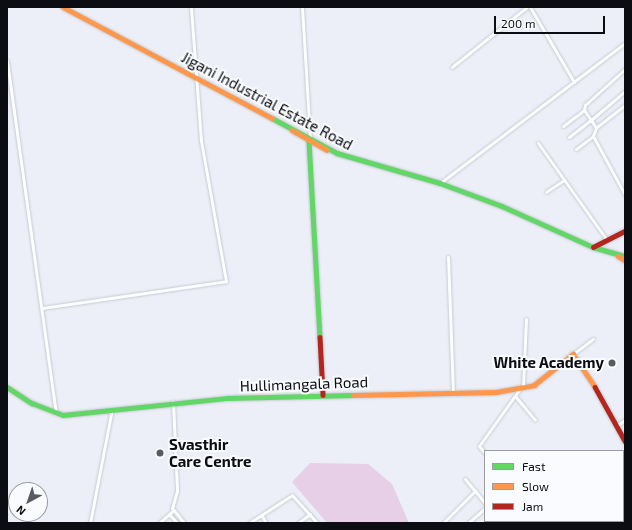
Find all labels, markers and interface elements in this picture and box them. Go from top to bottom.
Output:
scale bar [496,8,607,34]
text: 200 m [501,16,535,30]
street label: Jigani Industrial Estate Road [178,48,356,154]
place label: White Academy [493,354,604,372]
marker: White Academy [607,358,617,368]
street label: Hullimangala Road [240,373,368,395]
place label: Svasthir Care Centre [169,435,252,470]
marker: Svasthir Care Centre [154,447,166,459]
legend [484,450,624,522]
text: Fast [522,459,545,473]
text: Slow [522,479,549,493]
north arrow [8,482,48,522]
text: Jam [522,499,543,513]
text: N [13,503,28,518]

